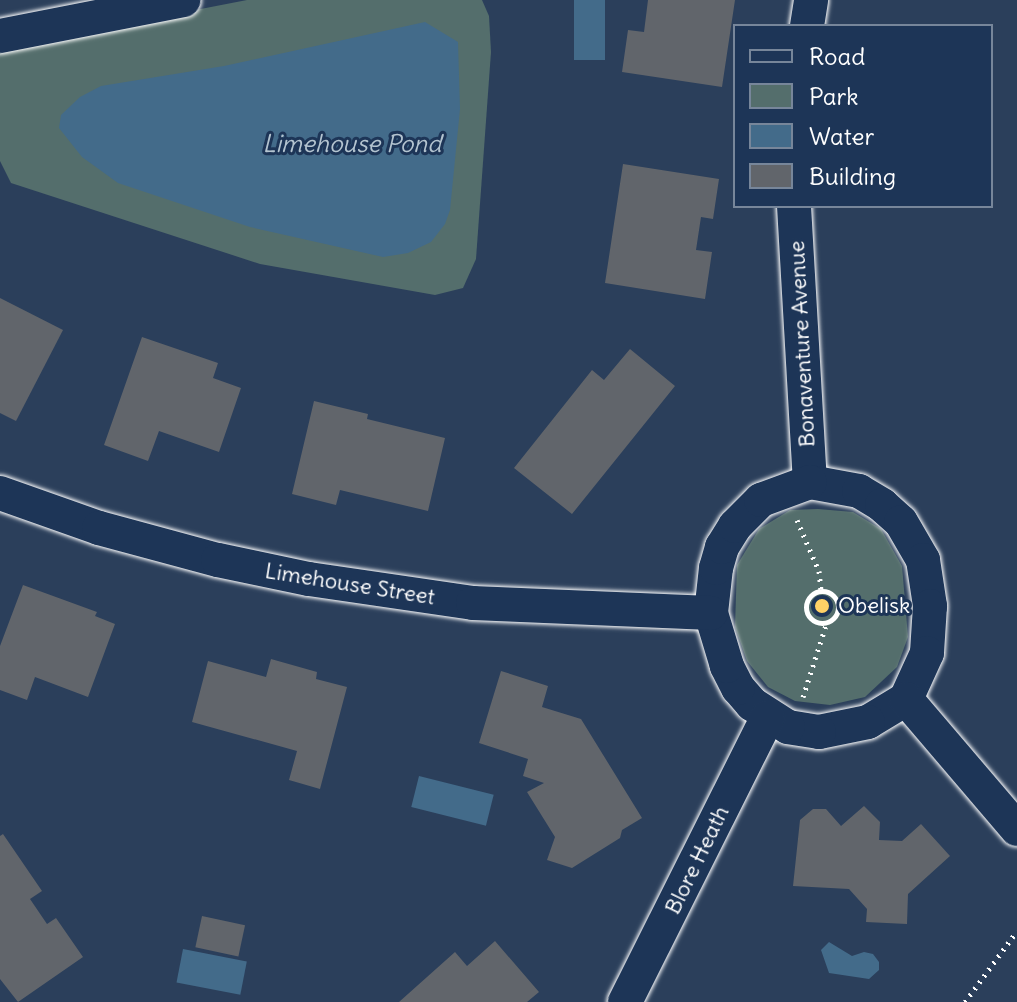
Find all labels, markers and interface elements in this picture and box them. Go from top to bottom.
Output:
legend [733,24,993,208]
text: Road [809,41,865,71]
text: Park [809,81,859,111]
text: Water [809,121,874,151]
water label: Limehouse Pond [263,130,441,158]
text: Building [809,161,896,191]
street label: Bonaventure Avenue [783,240,821,448]
street label: Limehouse Street [263,558,437,610]
place label: Obelisk [838,593,910,619]
marker: Obelisk [813,597,831,615]
street label: Blore Heath [659,802,735,918]

